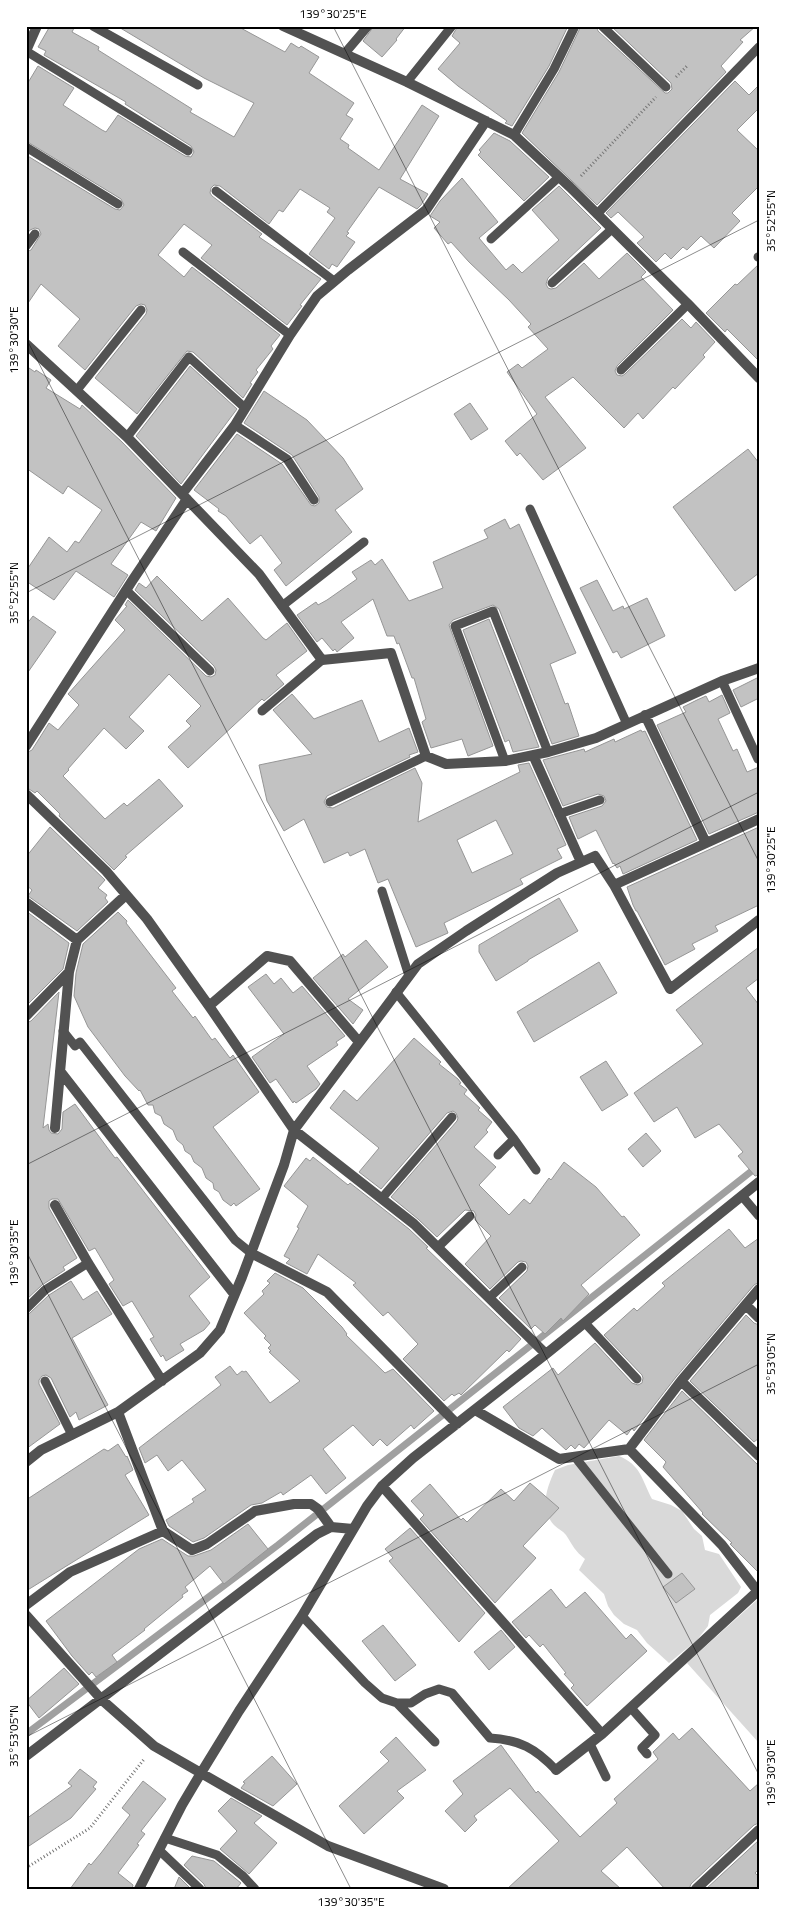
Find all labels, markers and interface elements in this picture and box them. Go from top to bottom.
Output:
text: 139°30'25"E [299,4,367,23]
text: 35°52'55"N [761,190,780,252]
text: 139°30'30"E [4,306,23,374]
text: 35°52'55"N [4,562,23,624]
text: 139°30'25"E [761,826,780,894]
text: 139°30'35"E [4,1219,23,1287]
text: 35°53'05"N [761,1333,780,1395]
text: 35°53'05"N [4,1705,23,1767]
text: 139°30'30"E [761,1739,780,1807]
text: 139°30'35"E [317,1892,385,1911]

